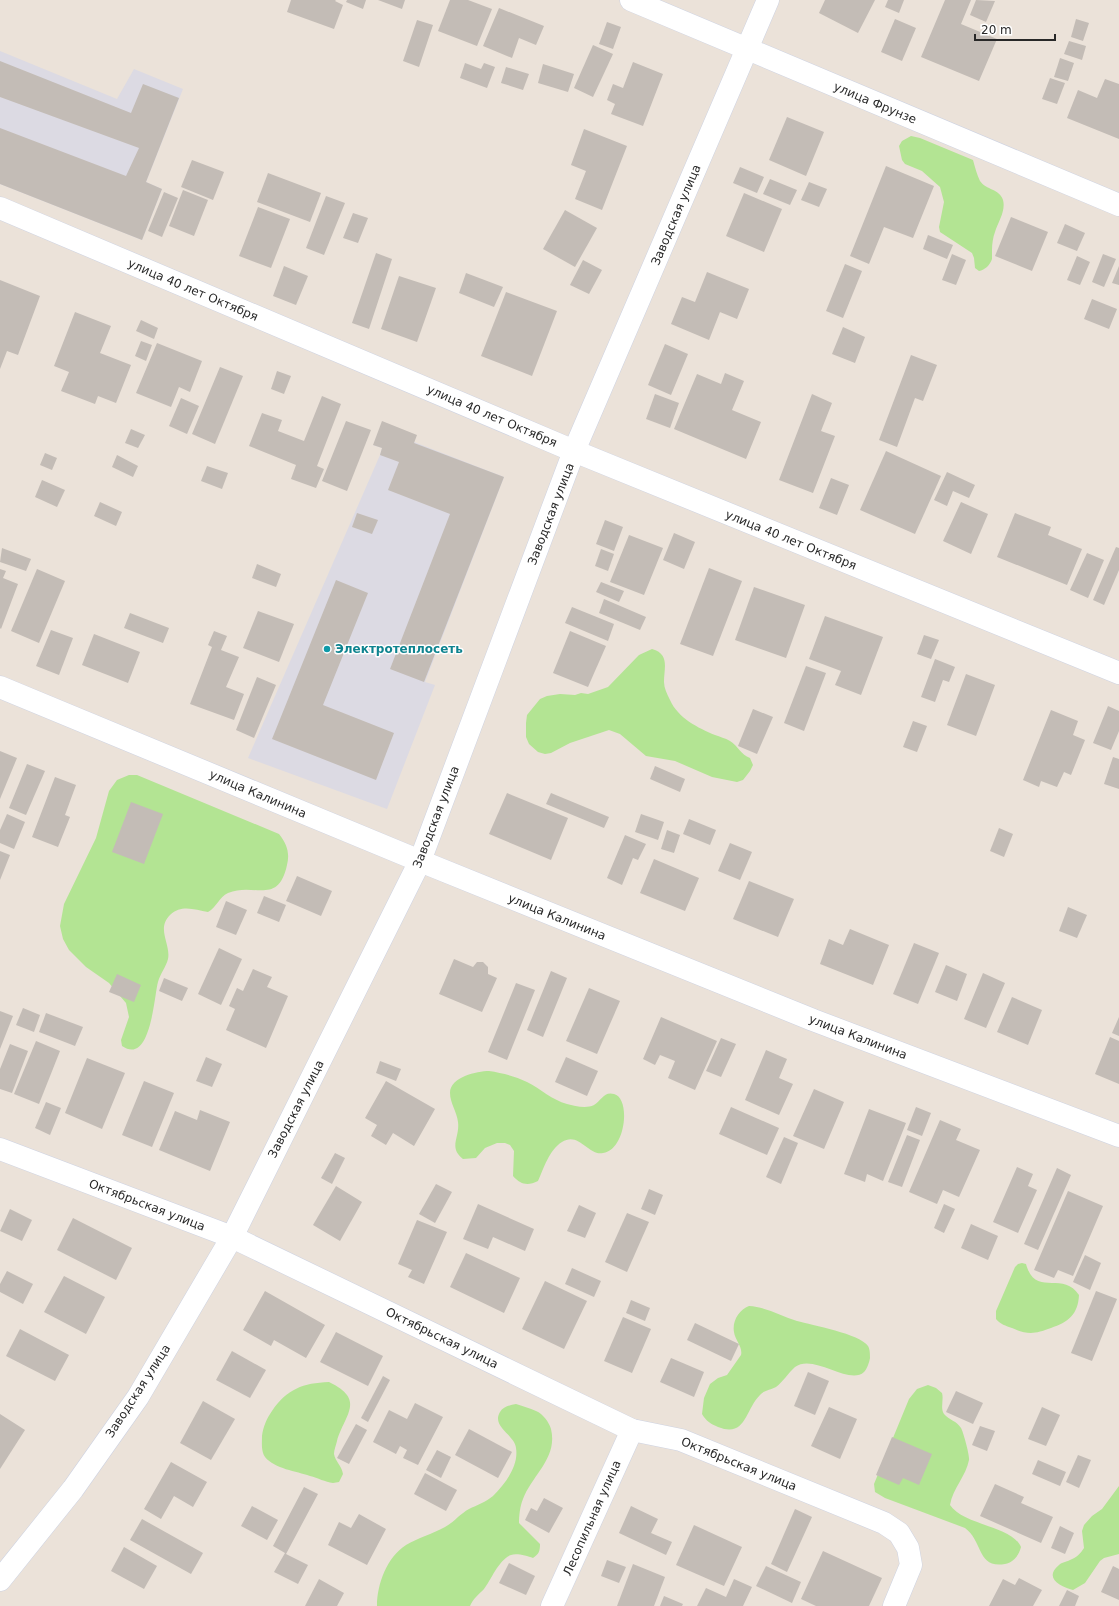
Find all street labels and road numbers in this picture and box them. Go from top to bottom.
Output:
street label: улица Фрунзе [831,79,919,127]
street label: Заводская улица [648,163,704,267]
street label: улица 40 лет Октября [126,256,260,324]
street label: улица 40 лет Октября [425,382,559,450]
street label: Заводская улица [525,461,577,567]
street label: улица 40 лет Октября [723,507,859,573]
street label: Заводская улица [410,764,462,870]
street label: улица Калинина [207,767,309,821]
street label: улица Калинина [506,891,608,943]
street label: улица Калинина [807,1012,909,1062]
street label: Заводская улица [265,1058,327,1160]
street label: Октябрьская улица [87,1176,207,1234]
street label: Октябрьская улица [384,1305,500,1371]
street label: Заводская улица [103,1342,173,1440]
street label: Октябрьская улица [679,1434,799,1494]
street label: Лесопильная улица [560,1458,624,1578]

